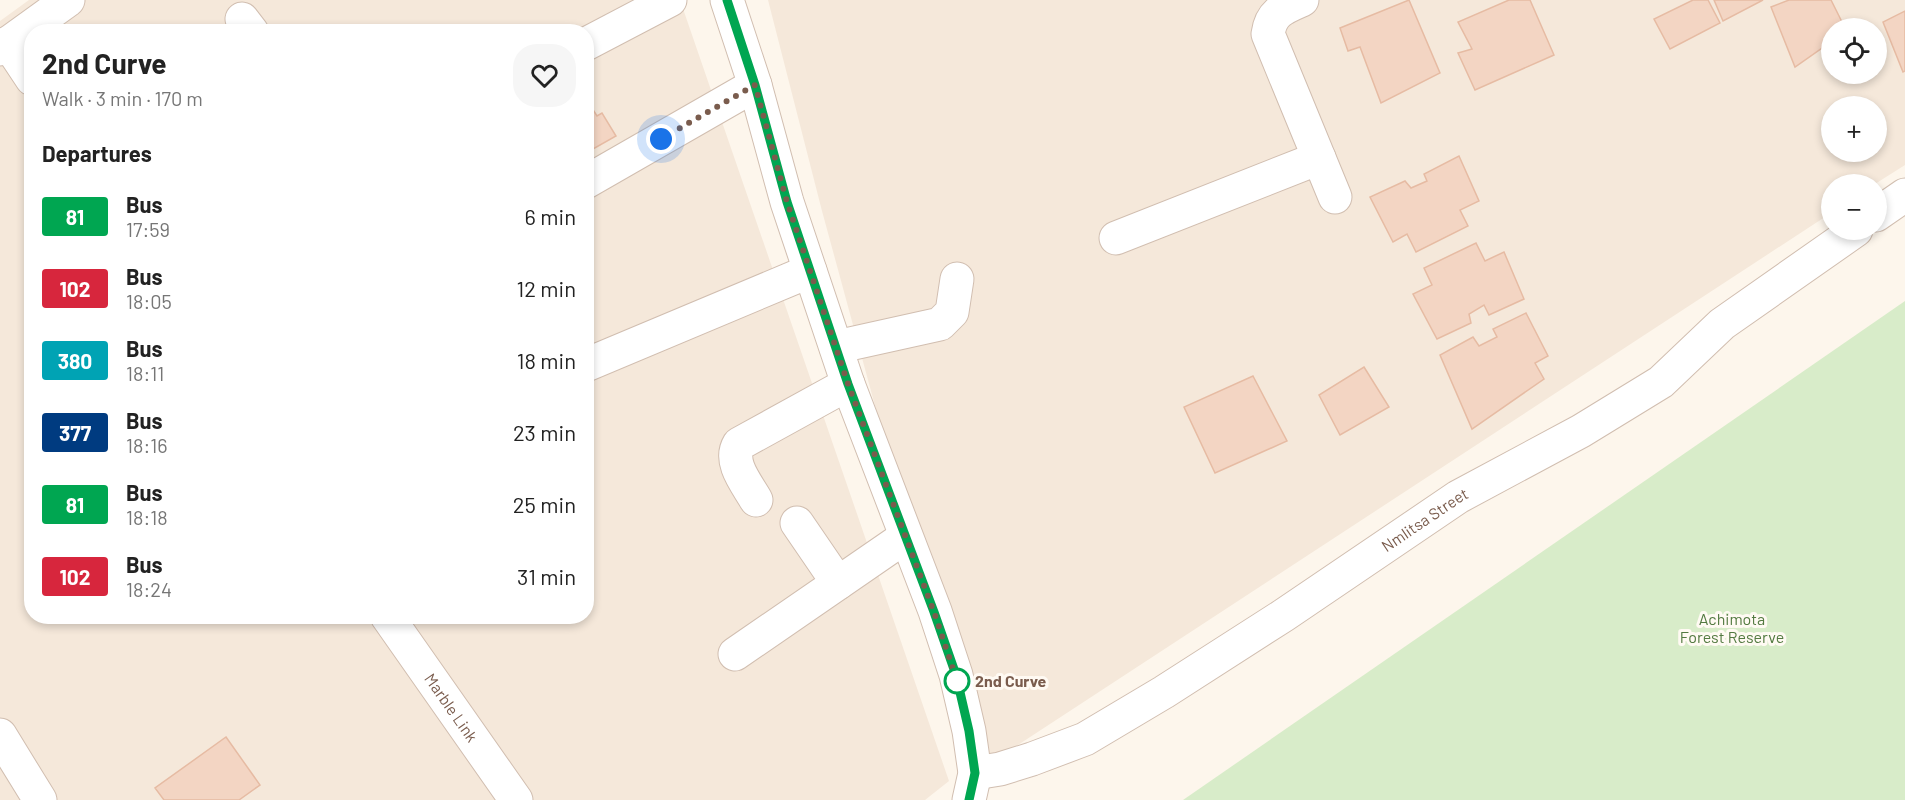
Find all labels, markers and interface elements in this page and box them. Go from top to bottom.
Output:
map controls [1821,18,1887,240]
button: locate [1821,18,1887,84]
button: heart [513,44,576,107]
text: 2nd Curve [42,46,167,80]
text: Walk · 3 min · 170 m [42,86,203,110]
button: + [1821,96,1887,162]
your location [646,124,676,154]
text: Departures [42,140,152,166]
button: − [1821,174,1887,240]
text: Bus [126,191,163,217]
text: 6 min [525,203,576,229]
text: 81 [66,204,84,229]
text: 17:59 [126,217,170,241]
text: Bus [126,263,163,289]
text: 12 min [516,275,576,301]
text: 102 [59,276,91,301]
text: 18:05 [126,289,172,313]
text: Bus [126,335,163,361]
text: 18 min [517,347,576,373]
text: 380 [58,348,92,373]
text: 18:11 [126,361,164,385]
text: Bus [126,407,163,433]
text: 23 min [513,419,576,445]
text: 377 [59,420,91,445]
text: 18:16 [126,433,168,457]
text: Bus [126,479,163,505]
street label: Nmlitsa Street [1378,483,1471,555]
text: 25 min [513,491,576,517]
text: 81 [66,492,84,517]
text: 18:18 [126,505,168,529]
text: Bus [126,551,163,577]
text: 31 min [517,563,576,589]
text: 102 [59,564,91,589]
text: 18:24 [126,577,172,601]
park label: Achimota Forest Reserve [1680,609,1784,646]
marker: 2nd Curve [944,668,970,694]
street label: Marble Link [421,669,482,745]
place label: 2nd Curve [975,671,1046,690]

